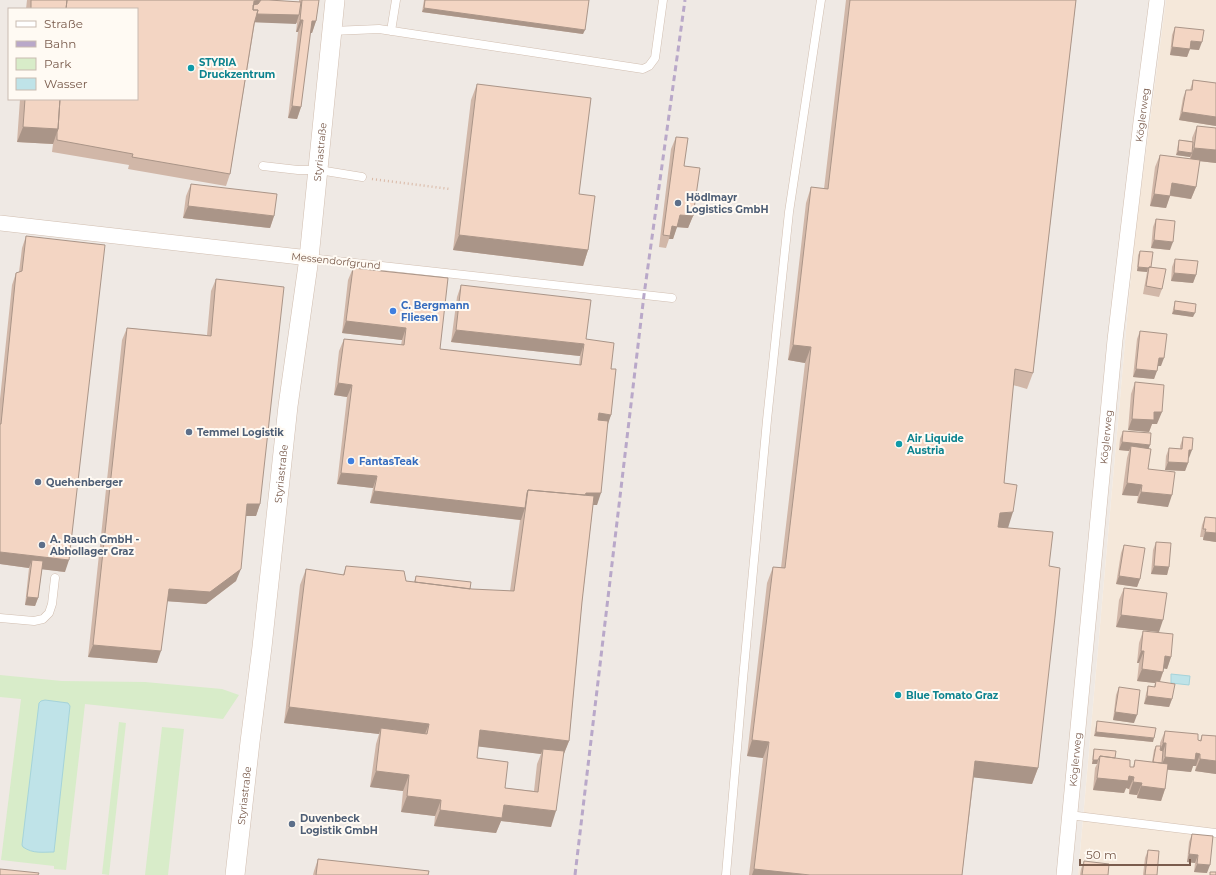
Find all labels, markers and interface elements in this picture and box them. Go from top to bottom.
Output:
legend [8,8,138,100]
text: Straße [44,16,83,31]
text: Bahn [44,36,76,51]
text: Park [44,56,72,71]
place label: STYRIA Druckzentrum [199,56,275,81]
marker: STYRIA Druckzentrum [186,63,196,73]
text: Wasser [44,76,88,91]
street label: Köglerweg [1132,87,1152,143]
street label: Styriastraße [310,122,329,182]
place label: Hödlmayr Logistics GmbH [686,191,768,216]
marker: Hödlmayr Logistics GmbH [673,198,683,208]
street label: Messendorfgrund [291,250,381,272]
place label: C. Bergmann Fliesen [401,299,470,324]
marker: C. Bergmann Fliesen [388,306,398,316]
street label: Köglerweg [1097,409,1115,465]
place label: Temmel Logistik [197,426,284,439]
marker: Temmel Logistik [184,427,194,437]
place label: Air Liquide Austria [906,432,964,457]
marker: Air Liquide Austria [894,439,904,449]
street label: Styriastraße [271,444,290,504]
place label: FantasTeak [359,455,419,468]
marker: FantasTeak [346,456,356,466]
place label: Quehenberger [46,476,124,489]
marker: Quehenberger [33,477,43,487]
place label: A. Rauch GmbH - Abhollager Graz [49,533,139,558]
marker: A. Rauch GmbH - Abhollager Graz [37,540,47,550]
place label: Blue Tomato Graz [906,689,999,702]
marker: Blue Tomato Graz [893,690,903,700]
street label: Köglerweg [1066,732,1084,787]
street label: Styriastraße [234,765,254,826]
place label: Duvenbeck Logistik GmbH [300,812,378,837]
marker: Duvenbeck Logistik GmbH [287,819,297,829]
scale bar [1080,841,1190,867]
text: 50 m [1086,847,1117,862]

